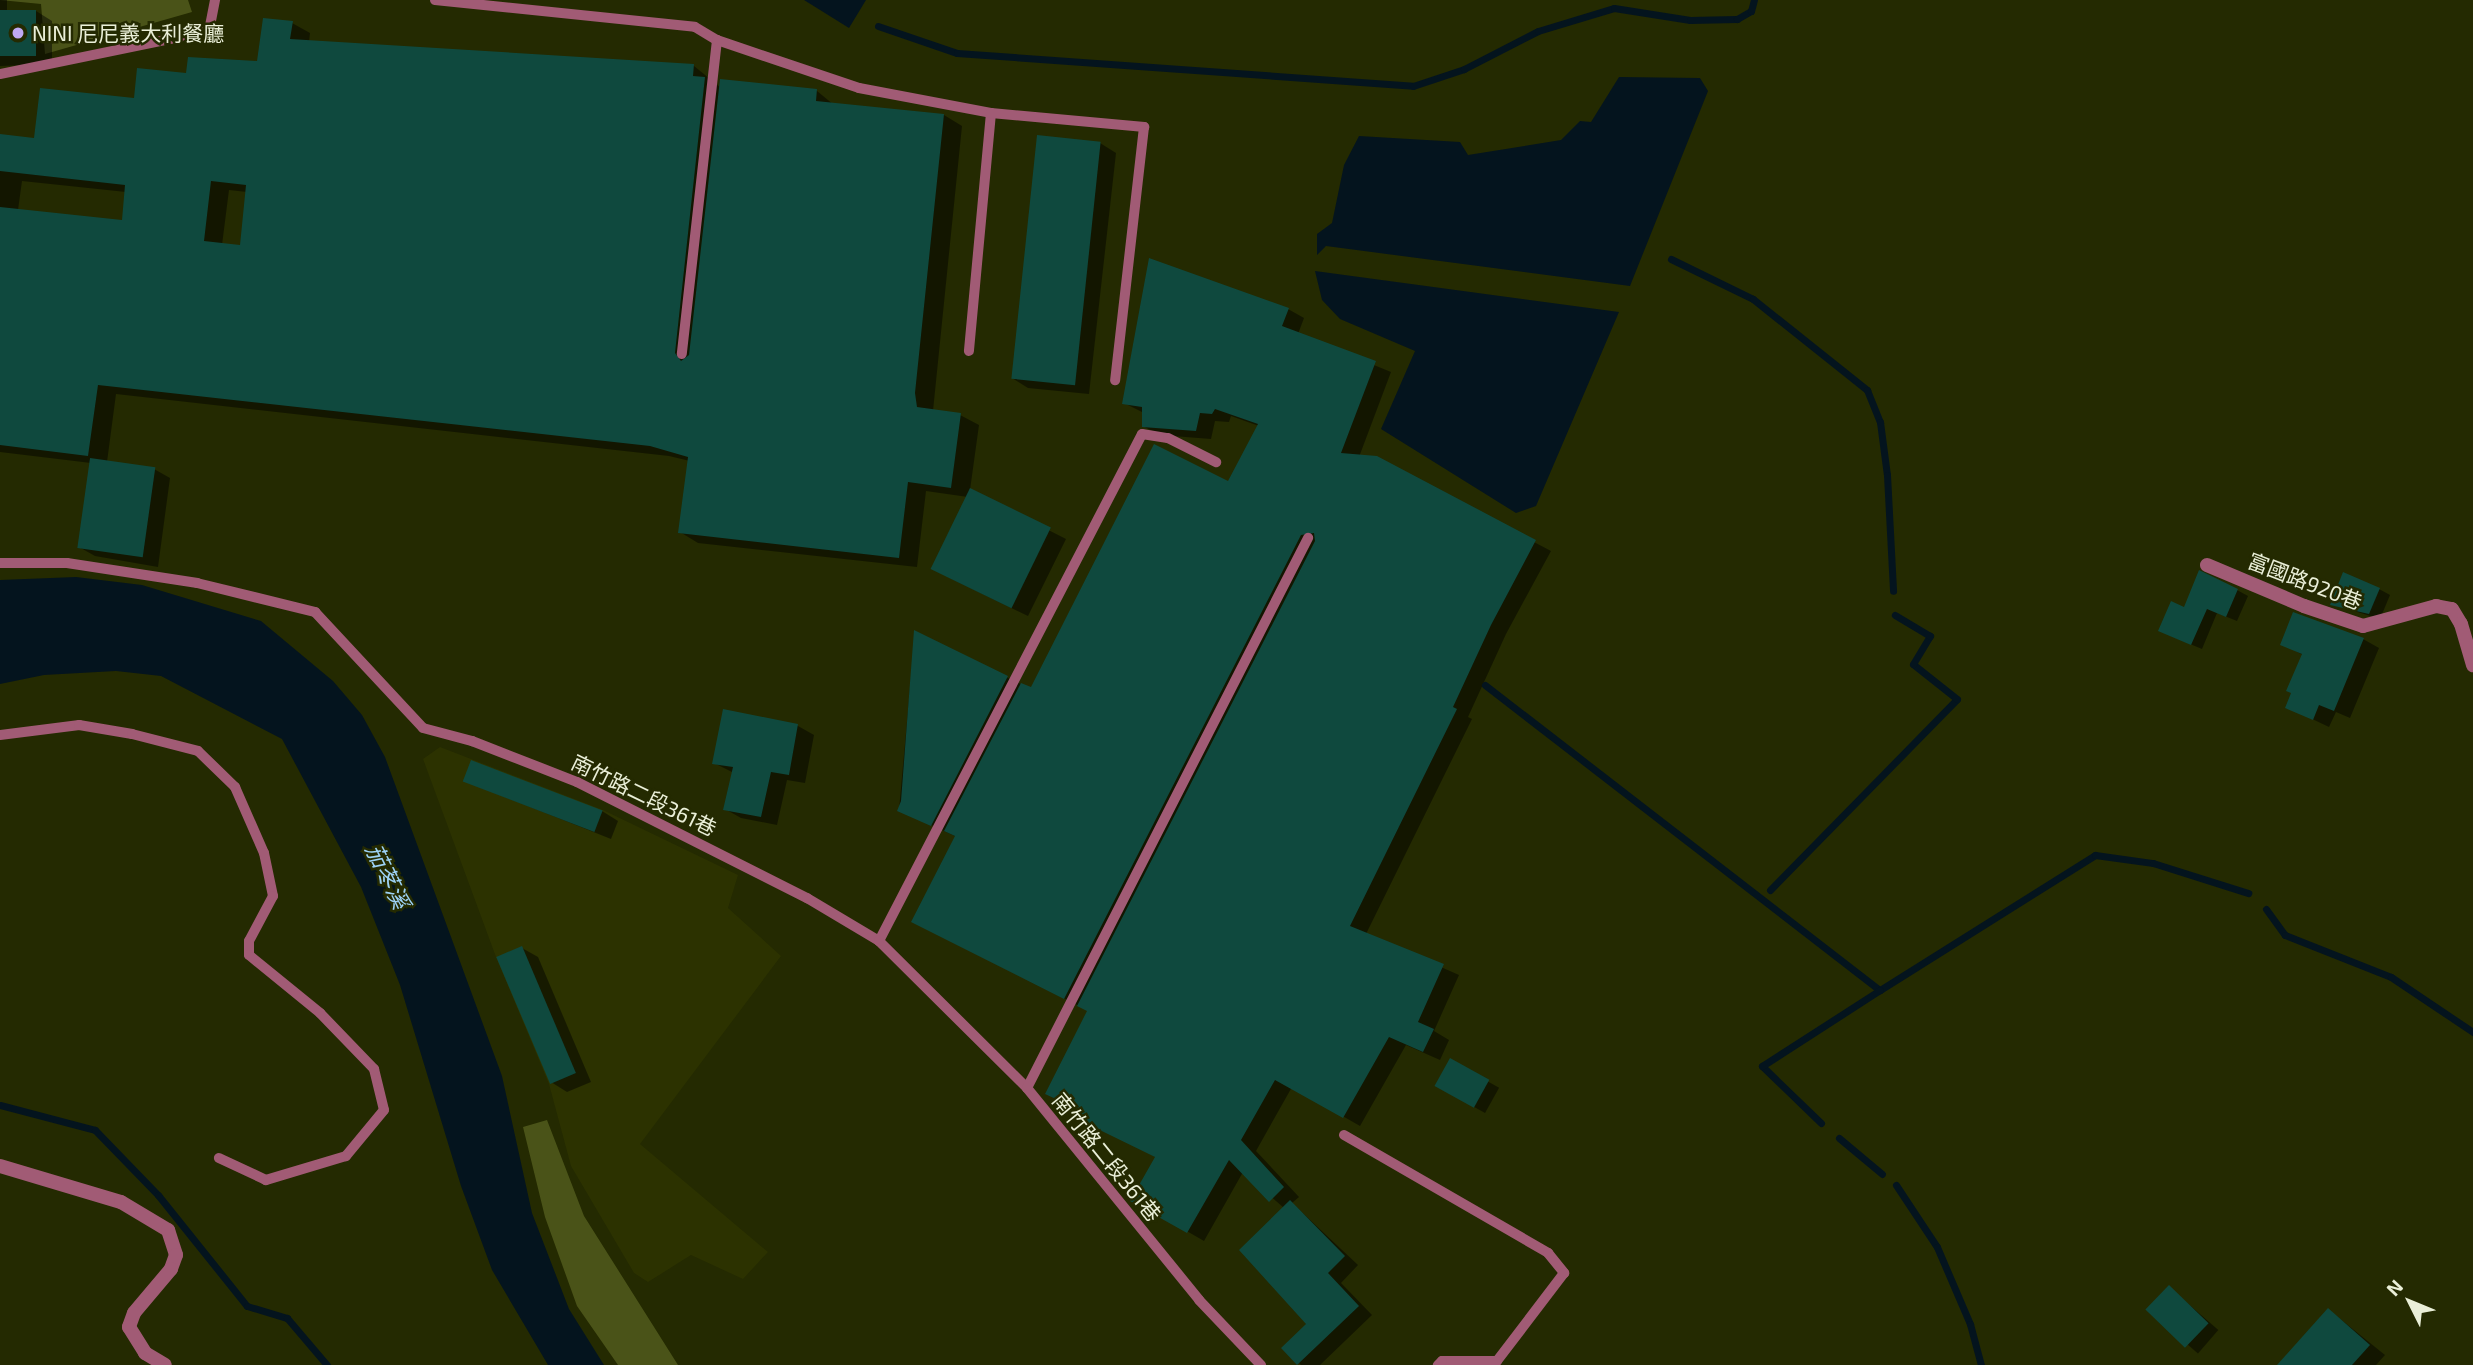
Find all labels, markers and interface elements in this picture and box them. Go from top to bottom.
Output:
place label: NINI 尼尼義大利餐廳 [32,20,224,46]
marker: NINI 尼尼義大利餐廳 [10,25,26,41]
street label: 富國路920巷 [2244,548,2366,614]
street label: 南竹路二段361巷 [567,749,721,841]
water label: 茄苳溪 [360,839,416,913]
street label: 南竹路二段361巷 [1047,1088,1167,1226]
north arrow [2375,1267,2445,1337]
text: N [2381,1274,2407,1300]

